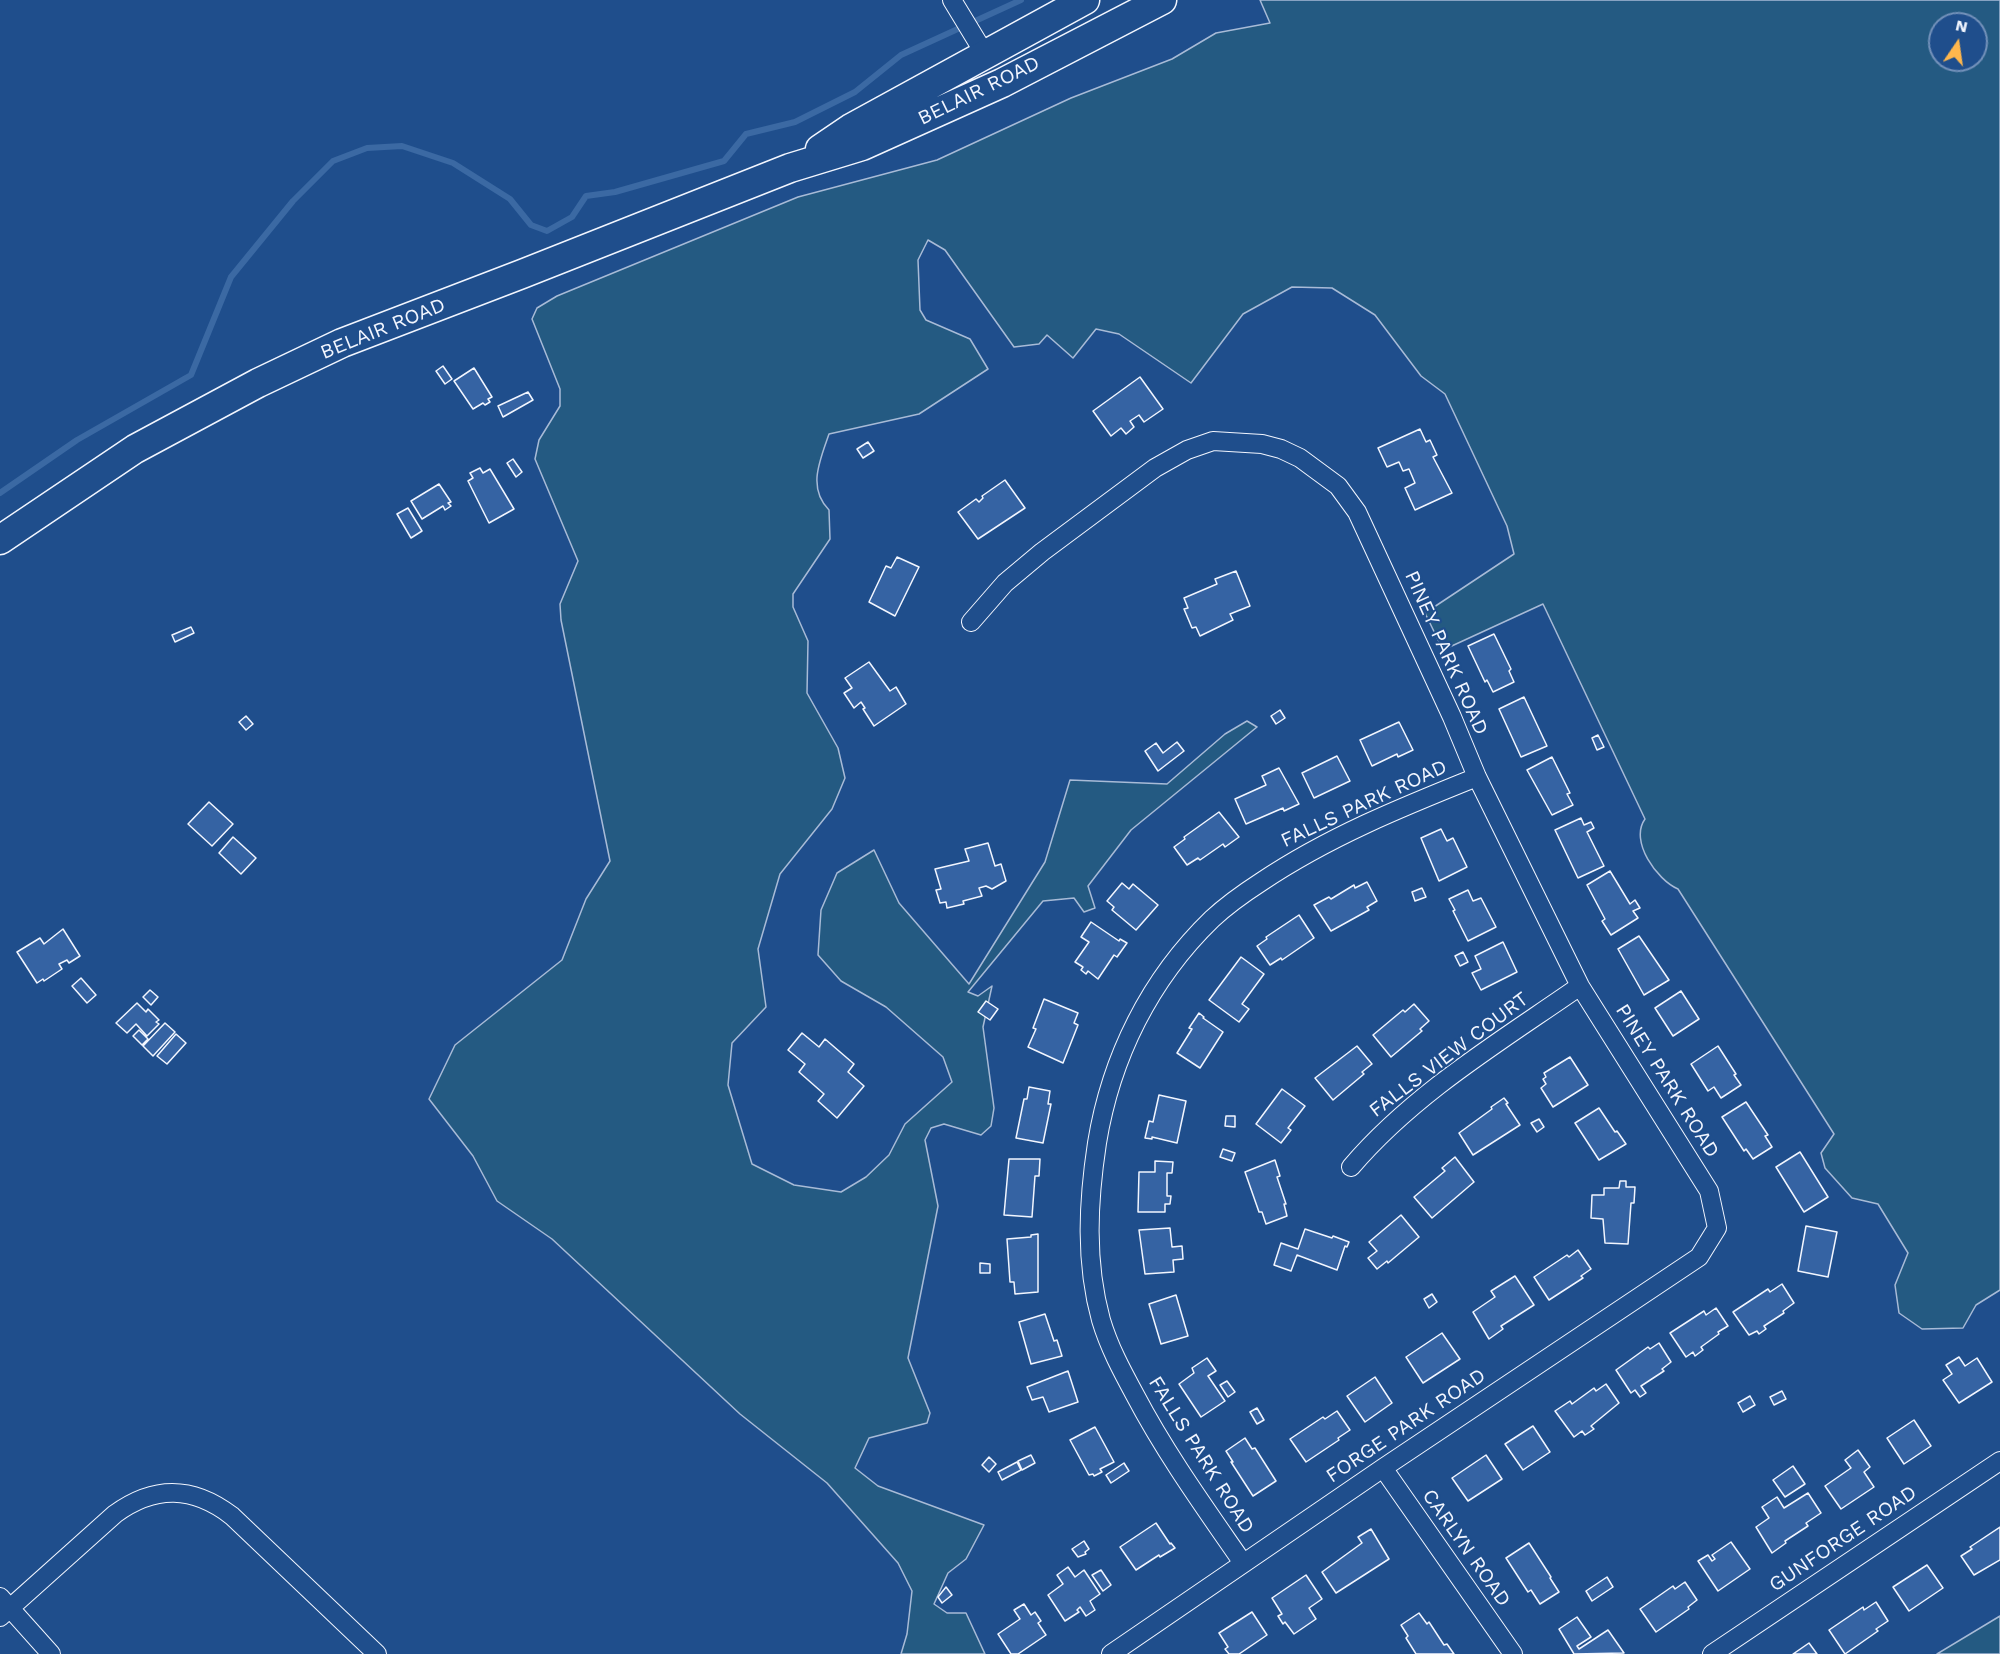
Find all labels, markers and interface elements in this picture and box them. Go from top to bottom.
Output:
north arrow [1928,12,1988,72]
text: N [1954,15,1970,37]
street label: BELAIR ROAD [914,51,1044,131]
street label: BELAIR ROAD [317,293,449,365]
street label: PINEY PARK ROAD [1399,567,1493,739]
street label: FALLS PARK ROAD [1277,755,1451,853]
street label: FALLS VIEW COURT [1365,987,1533,1123]
street label: PINEY PARK ROAD [1610,1000,1724,1162]
street label: FORGE PARK ROAD [1322,1364,1490,1488]
street label: FALLS PARK ROAD [1143,1372,1259,1538]
street label: GUNFORGE ROAD [1765,1481,1921,1597]
street label: CARLYN ROAD [1417,1485,1515,1611]

